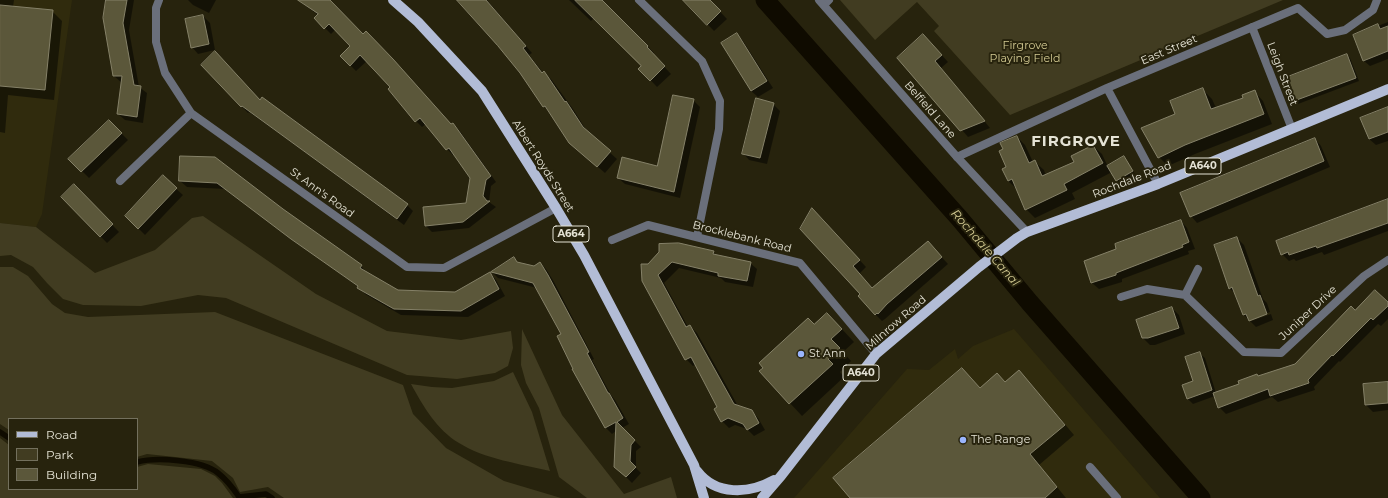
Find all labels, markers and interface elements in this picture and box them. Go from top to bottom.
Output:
street label: East Street [1139,32,1199,68]
park label: Firgrove Playing Field [990,39,1060,65]
street label: Leigh Street [1264,40,1300,108]
street label: Belfield Lane [902,79,958,141]
street label: Albert Royds Street [509,117,577,215]
district label: FIRGROVE [1031,133,1121,151]
road number: A640 [1185,158,1221,174]
street label: Rochdale Road [1091,159,1173,201]
street label: St Ann's Road [287,165,357,221]
water label: Rochdale Canal [948,207,1022,289]
street label: Brocklebank Road [691,218,793,256]
road number: A664 [553,226,589,242]
street label: Juniper Drive [1277,283,1339,343]
street label: Milnrow Road [863,293,929,353]
place label: St Ann [809,347,846,361]
marker: St Ann [796,349,806,359]
road number: A640 [843,365,879,381]
legend [8,418,138,490]
text: Road [46,427,77,442]
place label: The Range [971,433,1030,447]
marker: The Range [958,435,968,445]
text: Park [46,447,73,462]
text: Building [46,467,97,482]

